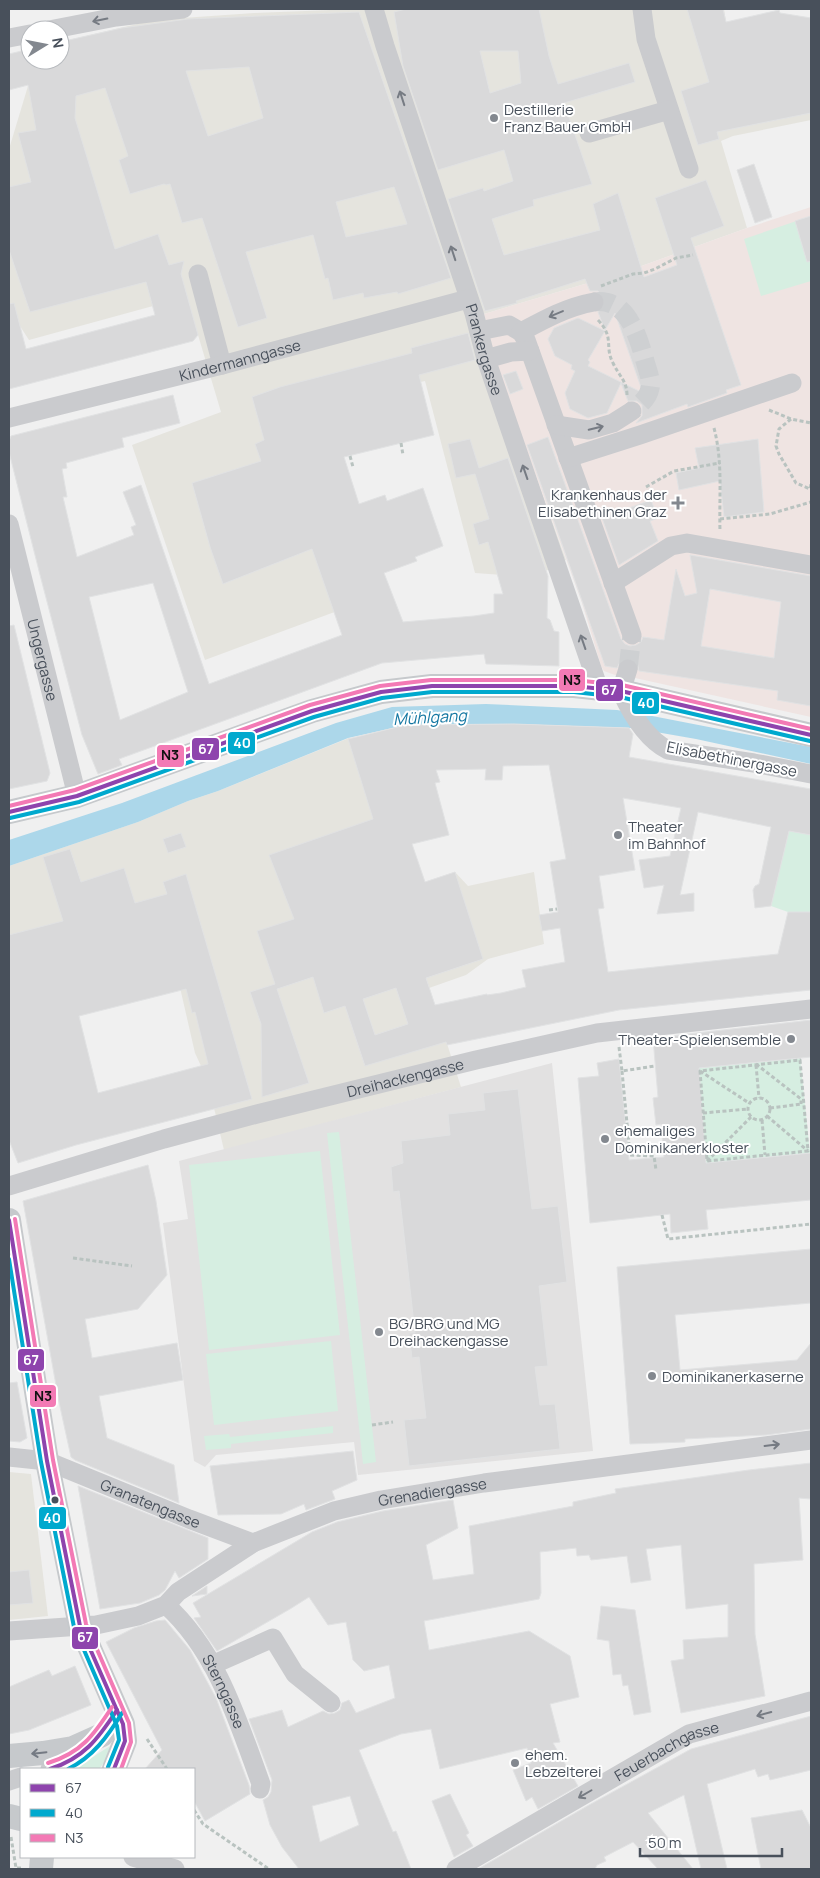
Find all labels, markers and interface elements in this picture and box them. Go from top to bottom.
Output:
one-way arrow [92,16,108,25]
north arrow [20,20,70,70]
text: N [48,36,69,49]
one-way arrow [397,91,406,107]
place label: Destillerie Franz Bauer GmbH [504,99,631,137]
marker: Destillerie Franz Bauer GmbH [488,112,500,124]
one-way arrow [448,245,457,261]
street label: Prankergasse [461,301,508,398]
one-way arrow [549,309,564,319]
street label: Kindermanngasse [177,334,303,386]
one-way arrow [587,423,603,432]
one-way arrow [520,465,529,480]
place label: Krankenhaus der Elisabethinen Graz [538,484,668,522]
marker: Krankenhaus der Elisabethinen Graz [671,496,685,510]
street label: Ungergasse [23,617,63,703]
one-way arrow [578,635,587,651]
line badge: N3 [558,668,586,692]
text: N3 [563,670,581,689]
line badge: 67 [595,678,624,702]
text: 67 [601,680,617,699]
line badge: 40 [631,691,660,715]
text: 40 [637,693,655,712]
water label: Mühlgang [393,704,469,730]
line badge: 40 [227,731,256,755]
text: 40 [233,733,251,752]
street label: Elisabethinergasse [665,736,799,782]
line badge: 67 [191,737,220,761]
text: 67 [198,739,214,758]
line badge: N3 [156,744,185,768]
text: N3 [161,745,179,764]
place label: Theater im Bahnhof [628,816,706,854]
marker: Theater im Bahnhof [612,829,624,841]
place label: Theater-Spielensemble [618,1029,781,1050]
marker: Theater-Spielensemble [785,1033,797,1045]
street label: Dreihackengasse [345,1053,466,1102]
place label: ehemaliges Dominikanerkloster [615,1120,749,1158]
marker: ehemaliges Dominikanerkloster [599,1133,611,1145]
place label: BG/BRG und MG Dreihackengasse [389,1313,509,1351]
marker: BG/BRG und MG Dreihackengasse [373,1326,385,1338]
line badge: 67 [17,1348,45,1372]
text: 67 [23,1350,39,1369]
place label: Dominikanerkaserne [662,1366,804,1387]
marker: Dominikanerkaserne [646,1370,658,1382]
line badge: N3 [29,1384,57,1408]
text: N3 [34,1386,52,1405]
one-way arrow [764,1440,780,1450]
street label: Grenadiergasse [377,1472,488,1511]
street label: Granatengasse [97,1473,204,1533]
unlabelled marker [50,1495,60,1505]
line badge: 40 [38,1506,67,1530]
text: 40 [43,1508,61,1527]
line badge: 67 [71,1626,99,1650]
text: 67 [77,1627,93,1646]
street label: Sterngasse [198,1650,250,1732]
one-way arrow [757,1710,773,1719]
street label: Feuerbachgasse [610,1716,721,1786]
place label: ehem. Lebzelterei [525,1744,602,1782]
one-way arrow [32,1749,48,1758]
marker: ehem. Lebzelterei [509,1757,521,1769]
legend [20,1768,195,1858]
text: 67 [65,1777,82,1798]
one-way arrow [579,1790,593,1800]
text: 40 [65,1802,83,1823]
scale bar [640,1826,782,1858]
text: N3 [65,1827,84,1848]
text: 50 m [648,1832,682,1853]

